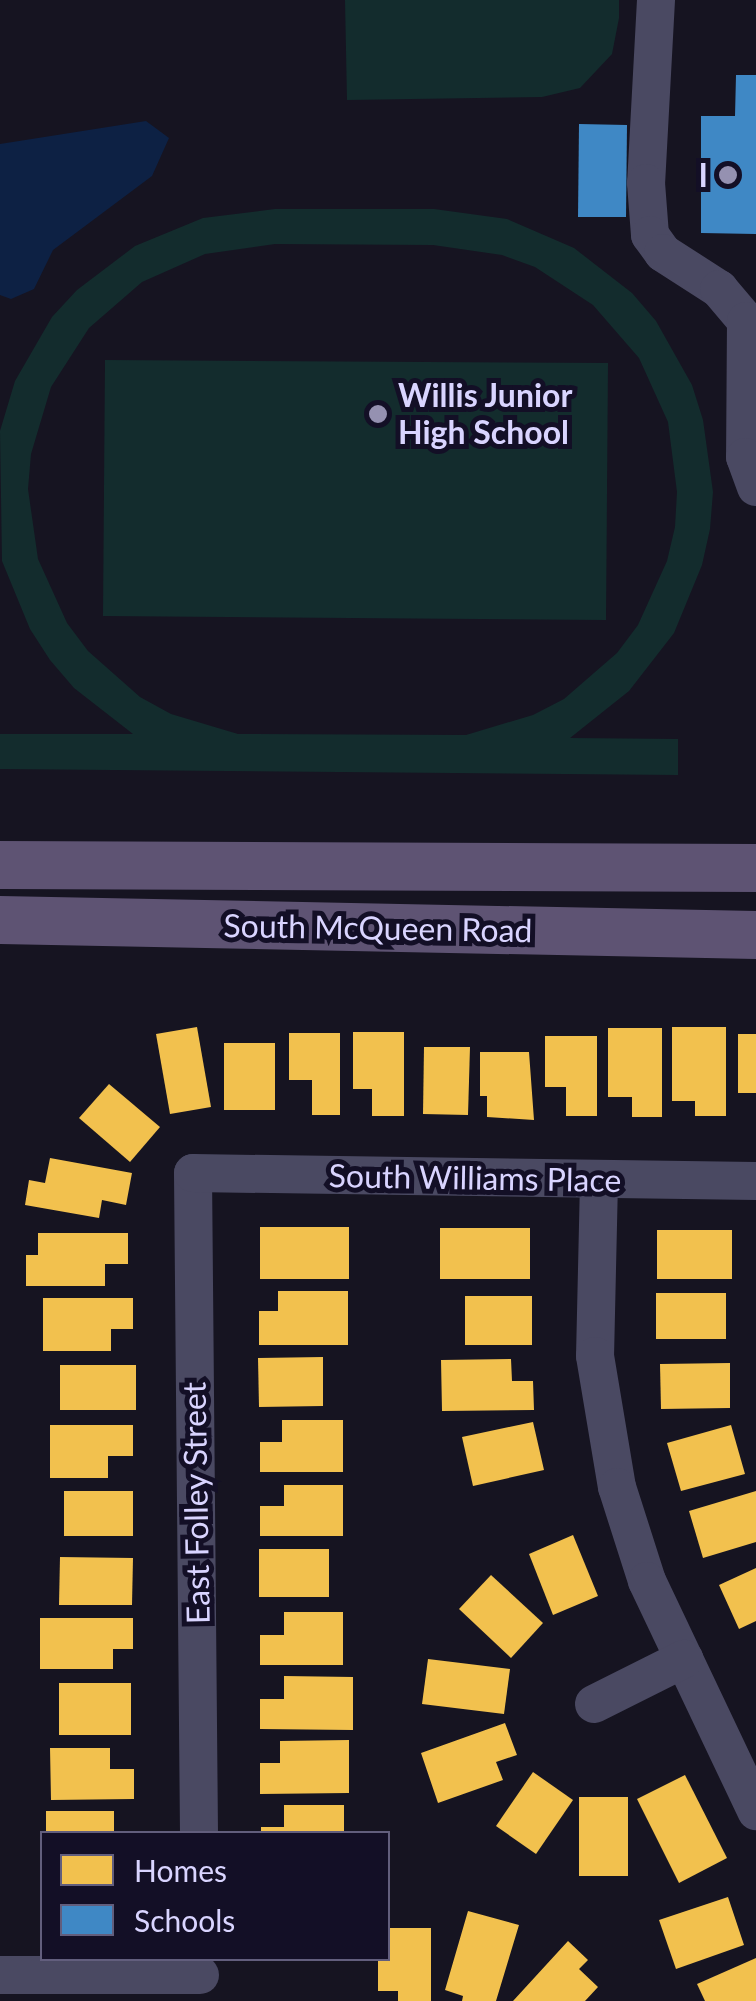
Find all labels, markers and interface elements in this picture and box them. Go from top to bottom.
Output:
place label: I [699,156,708,194]
marker: I [717,164,739,186]
place label: Willis Junior High School [398,377,573,452]
marker: Willis Junior High School [367,403,389,425]
street label: South McQueen Road [223,906,533,950]
street label: South Williams Place [328,1156,622,1200]
street label: East Folley Street [175,1381,217,1625]
legend [40,1831,390,1961]
text: Homes [134,1852,227,1888]
text: Schools [134,1902,235,1938]

